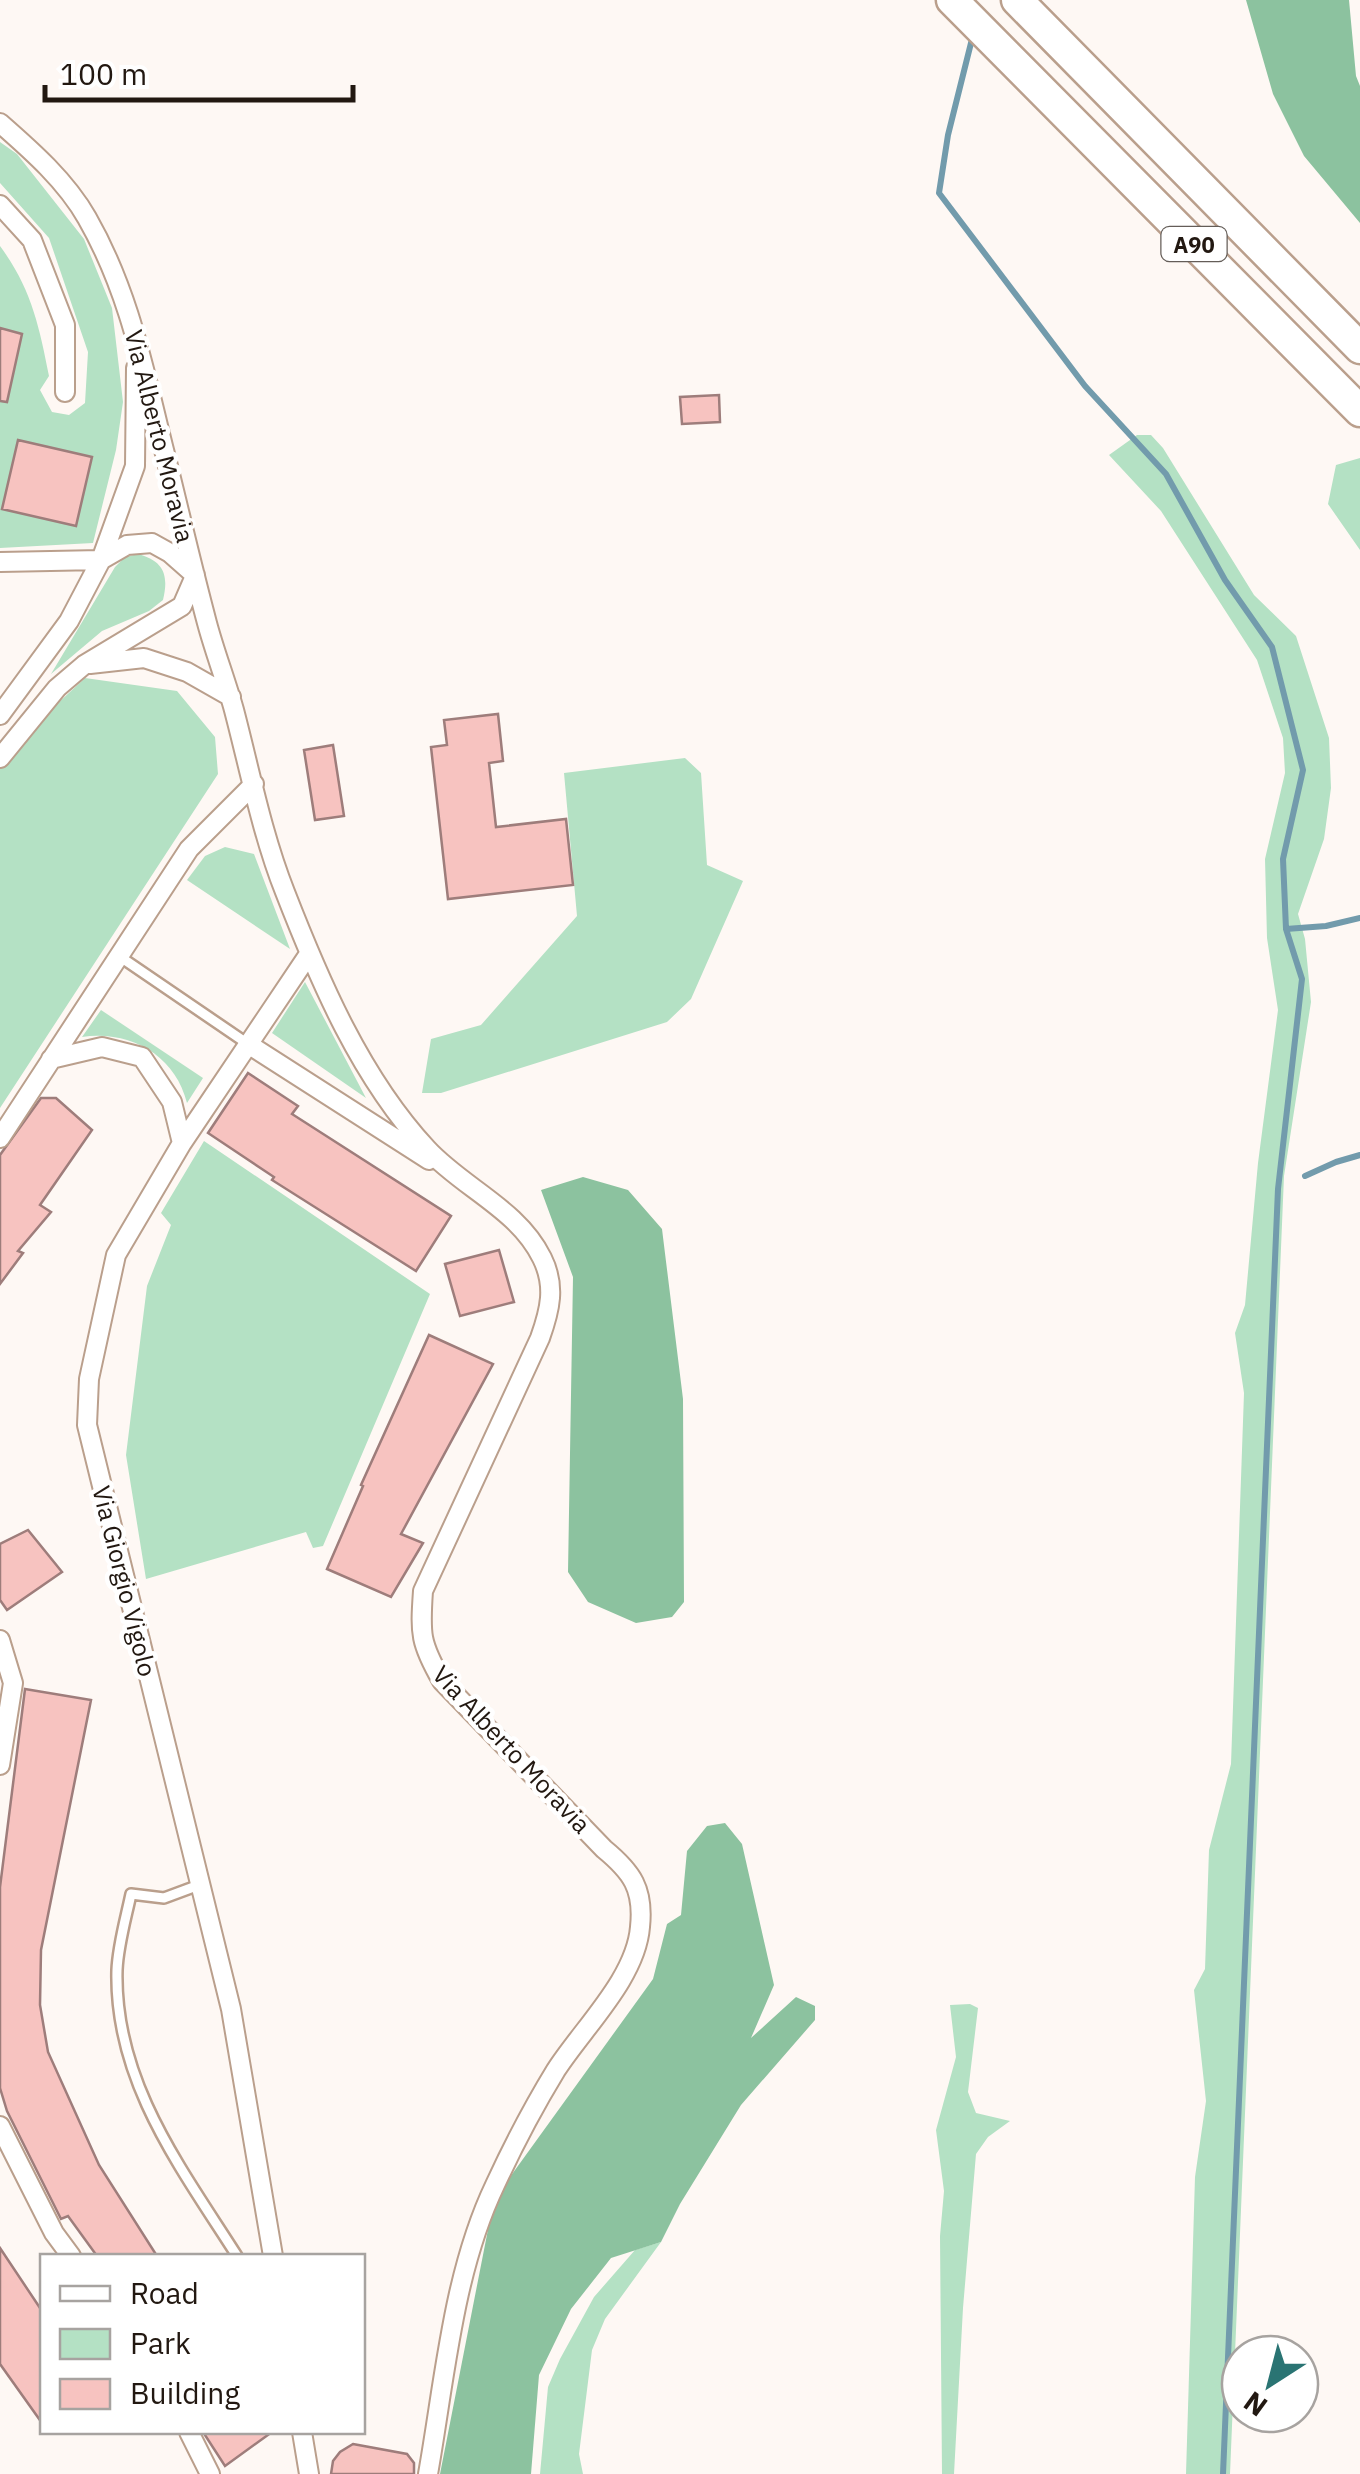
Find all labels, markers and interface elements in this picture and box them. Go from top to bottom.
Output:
scale bar [45,40,352,102]
text: 100 m [60,54,147,93]
road number: A90 [1162,227,1226,261]
street label: Via Alberto Moravia [118,326,202,546]
street label: Via Giorgio Vigolo [85,1482,165,1680]
street label: Via Alberto Moravia [426,1658,598,1840]
legend [40,2254,365,2434]
text: Road [130,2273,199,2312]
text: Park [130,2323,191,2362]
north arrow [1220,2334,1320,2434]
text: Building [130,2373,240,2412]
text: N [1236,2384,1274,2426]

